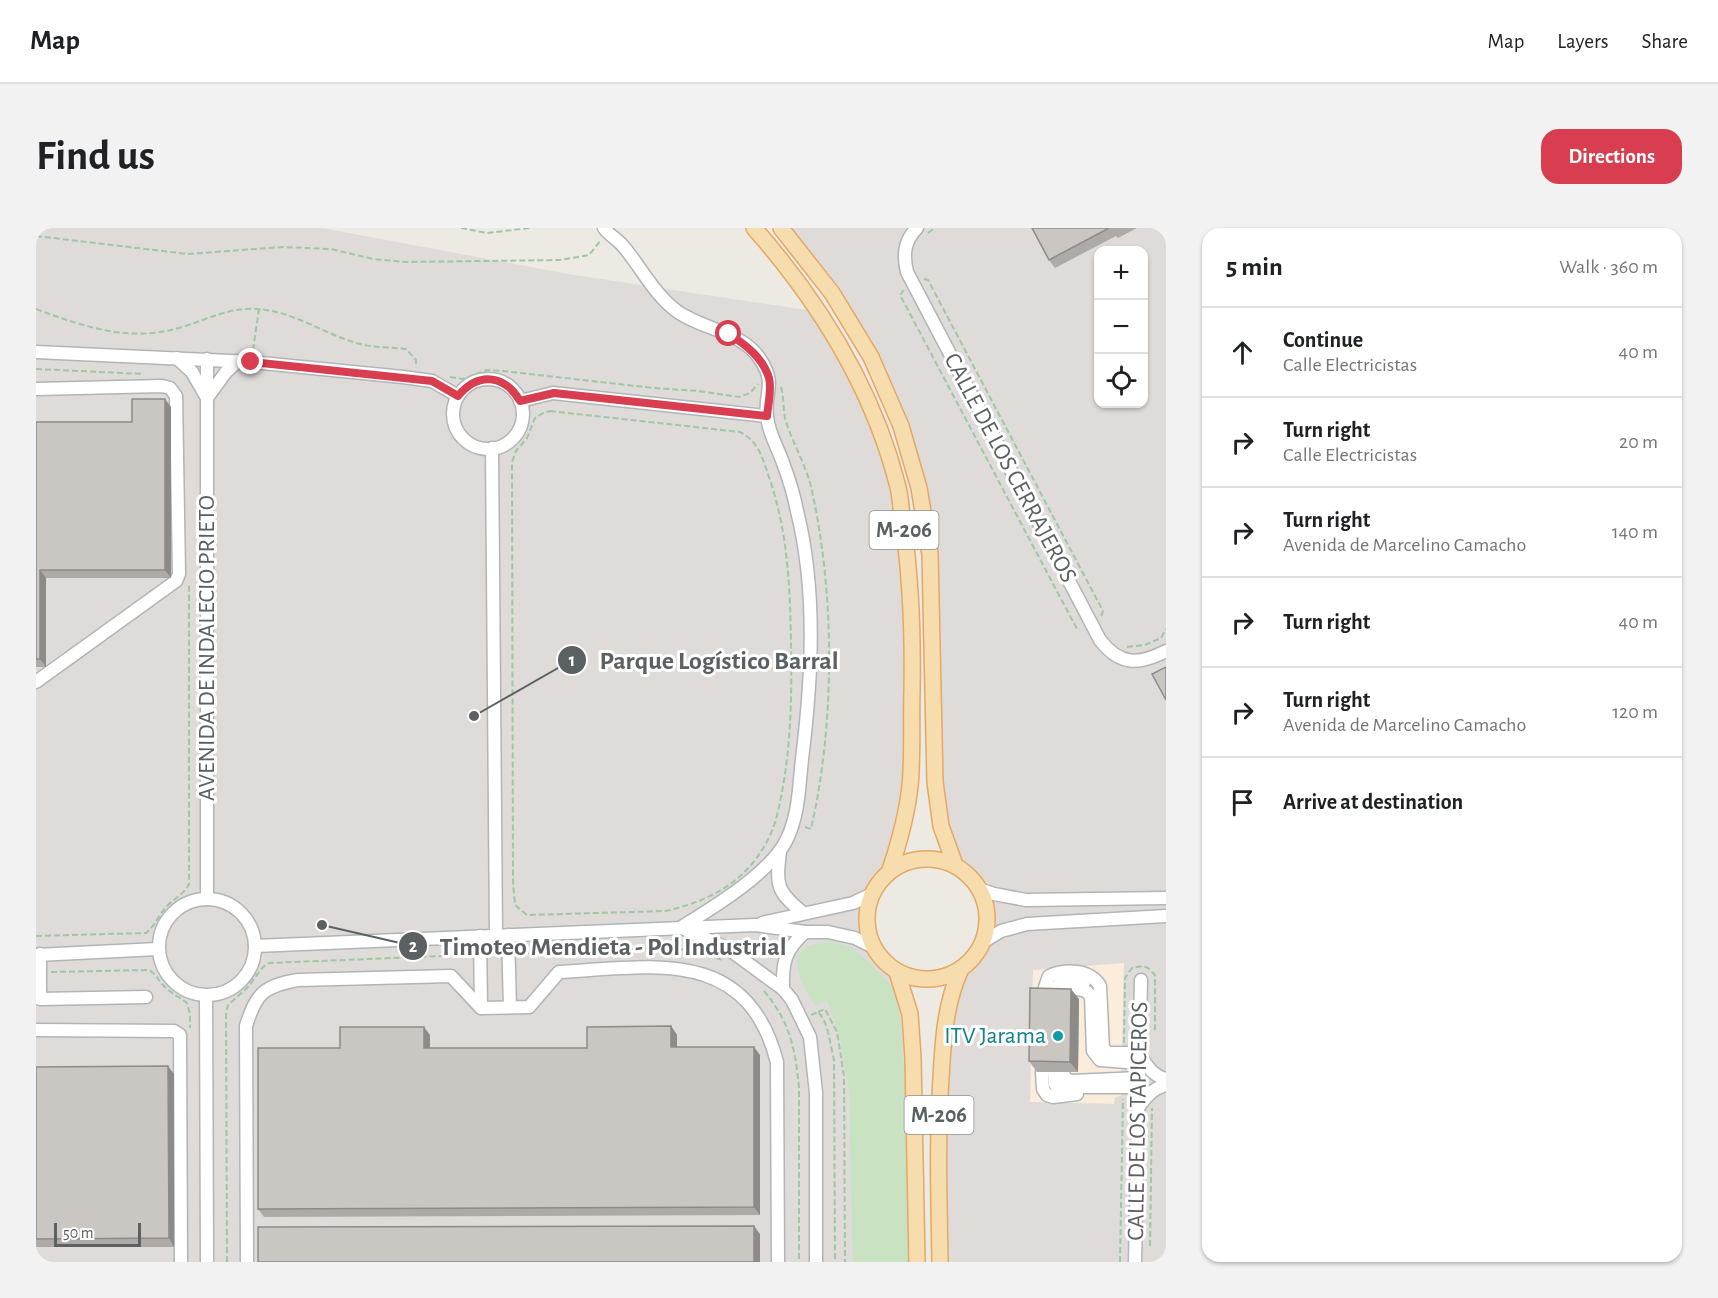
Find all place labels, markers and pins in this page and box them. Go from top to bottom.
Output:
callout: Parque Logístico Barral [557,638,850,682]
callout: Timoteo Mendieta - Pol Industrial [398,924,799,968]
place label: ITV Jarama [944,1024,1046,1048]
marker: ITV Jarama [1051,1029,1065,1043]

